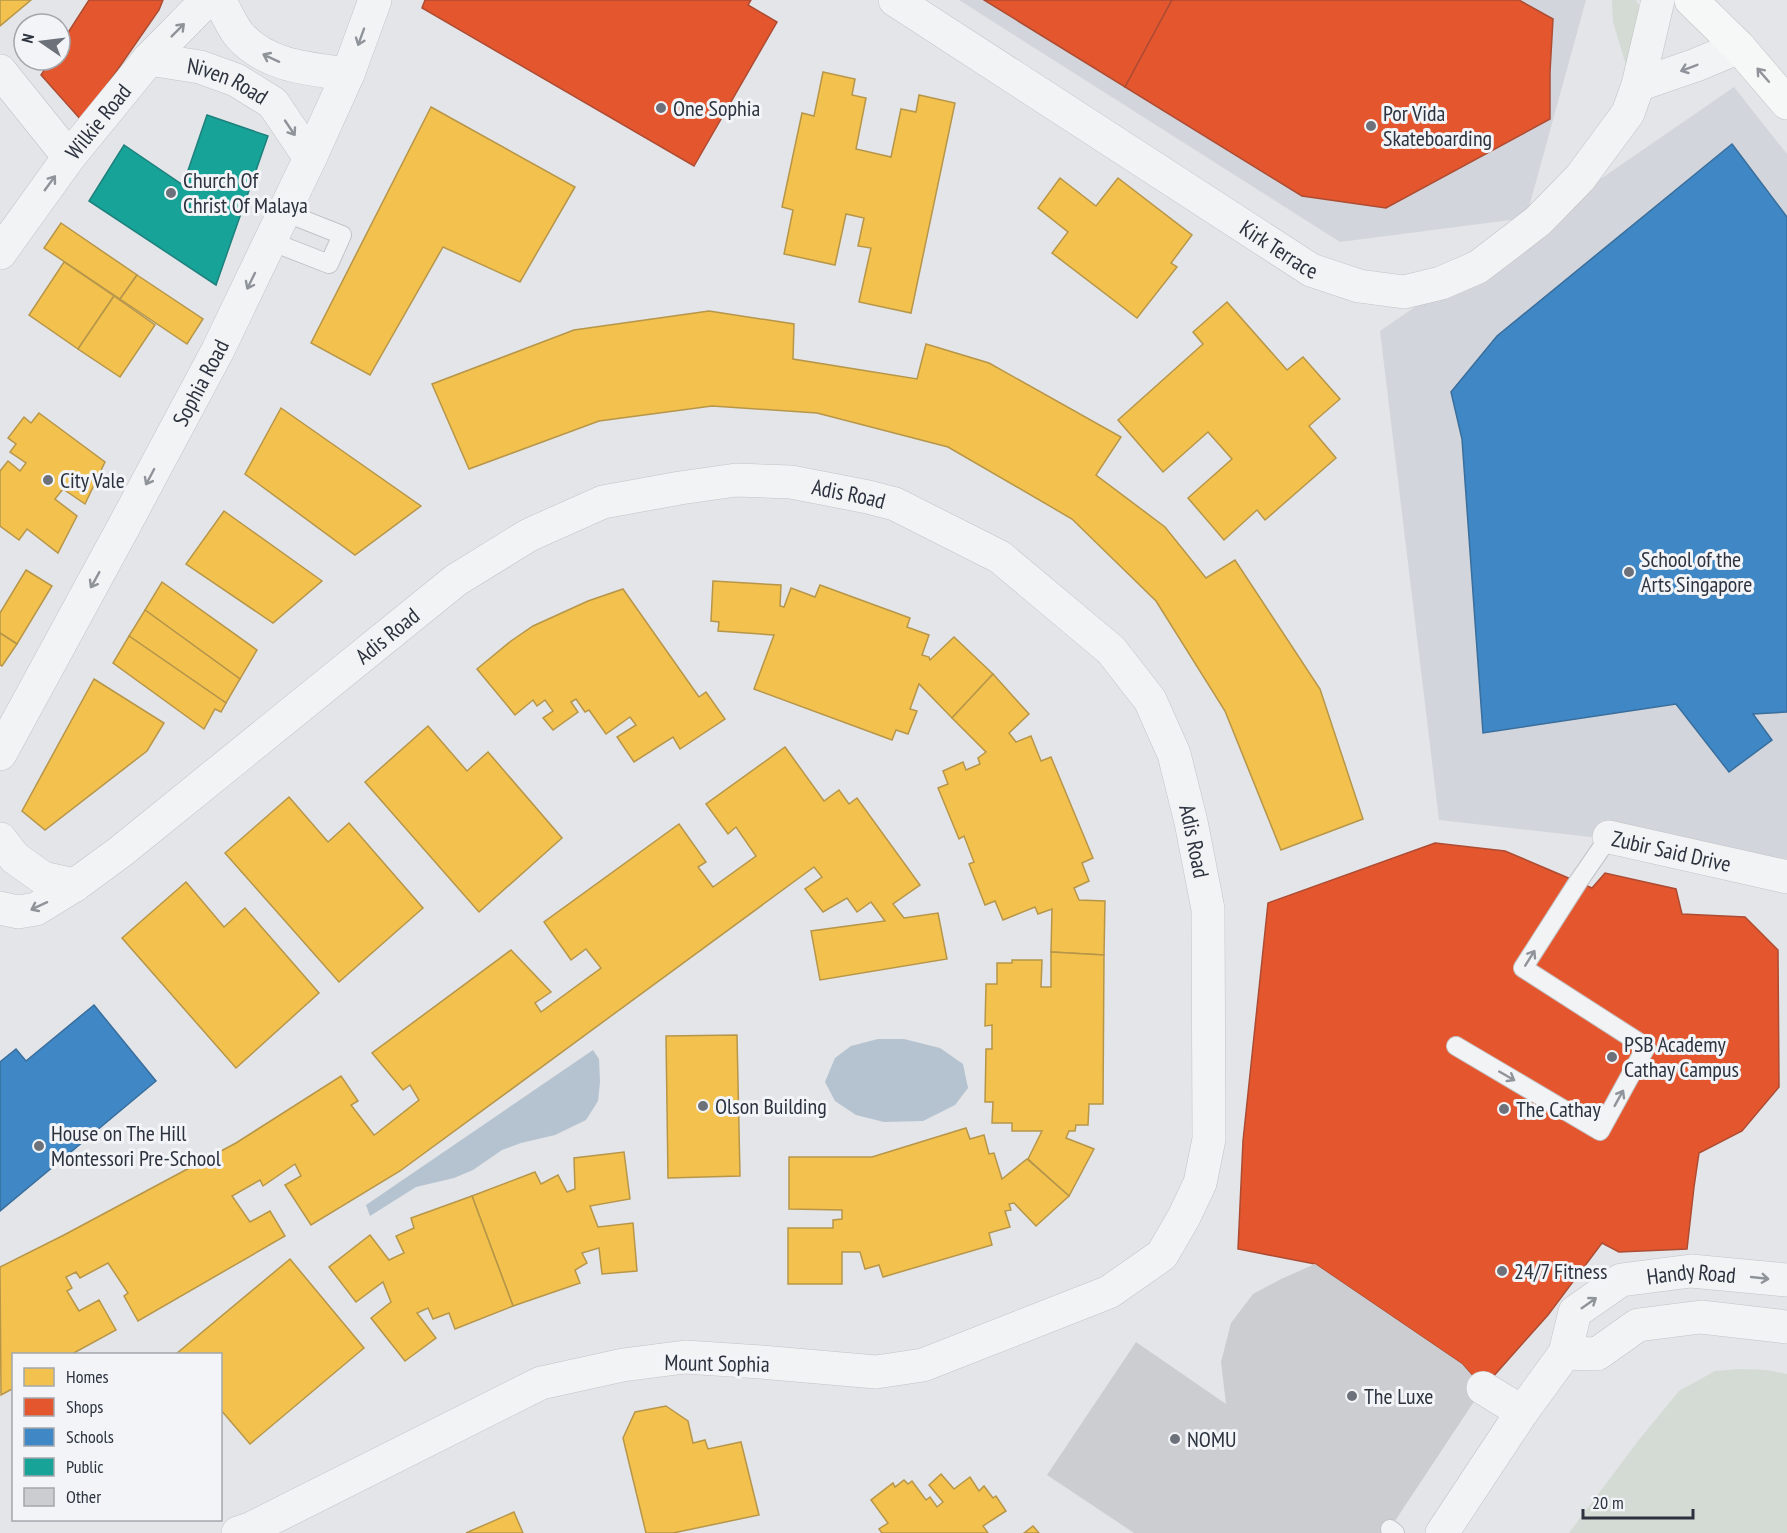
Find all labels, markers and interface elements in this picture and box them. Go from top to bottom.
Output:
north arrow [12,12,72,72]
one-way arrow [171,22,185,37]
one-way arrow [355,27,366,46]
text: N [17,32,38,45]
street label: Niven Road [185,51,273,110]
one-way arrow [263,51,281,63]
one-way arrow [1680,63,1699,74]
one-way arrow [1756,68,1770,83]
street label: Wilkie Road [59,78,137,165]
place label: One Sophia [673,94,760,122]
place label: Por Vida Skateboarding [1383,99,1492,152]
marker: One Sophia [654,101,668,115]
one-way arrow [284,119,296,135]
marker: Por Vida Skateboarding [1364,119,1378,133]
place label: Church Of Christ Of Malaya [183,166,308,219]
one-way arrow [44,176,57,192]
marker: Church Of Christ Of Malaya [164,186,178,200]
street label: Kirk Terrace [1235,214,1321,285]
one-way arrow [245,271,256,289]
street label: Sophia Road [166,335,235,431]
place label: City Vale [60,466,125,494]
one-way arrow [144,468,156,485]
street label: Adis Road [810,472,888,515]
marker: City Vale [41,473,55,487]
place label: School of the Arts Singapore [1641,545,1752,598]
marker: School of the Arts Singapore [1622,565,1636,579]
one-way arrow [89,571,101,588]
street label: Adis Road [349,601,425,670]
street label: Adis Road [1173,801,1216,880]
street label: Zubir Said Drive [1609,824,1734,878]
one-way arrow [31,900,49,912]
one-way arrow [1524,950,1536,967]
place label: PSB Academy Cathay Campus [1624,1030,1739,1083]
marker: PSB Academy Cathay Campus [1605,1050,1619,1064]
one-way arrow [1498,1070,1515,1082]
one-way arrow [1613,1090,1625,1107]
place label: Olson Building [715,1092,827,1120]
place label: The Cathay [1516,1095,1601,1123]
marker: Olson Building [696,1099,710,1113]
marker: The Cathay [1497,1102,1511,1116]
place label: House on The Hill Montessori Pre-School [51,1119,222,1172]
marker: House on The Hill Montessori Pre-School [32,1139,46,1153]
place label: 24/7 Fitness [1514,1257,1607,1285]
street label: Handy Road [1645,1257,1737,1291]
marker: 24/7 Fitness [1495,1264,1509,1278]
one-way arrow [1750,1273,1770,1284]
one-way arrow [1581,1297,1597,1309]
street label: Mount Sophia [664,1348,770,1378]
legend [12,1353,222,1521]
text: Homes [66,1365,109,1388]
place label: The Luxe [1364,1382,1433,1410]
marker: The Luxe [1345,1389,1359,1403]
text: Shops [66,1395,103,1418]
text: Schools [66,1425,114,1448]
place label: NOMU [1187,1425,1236,1453]
marker: NOMU [1168,1432,1182,1446]
text: Public [66,1455,104,1478]
scale bar [1583,1482,1692,1520]
text: Other [66,1485,101,1508]
text: 20 m [1592,1491,1624,1514]

